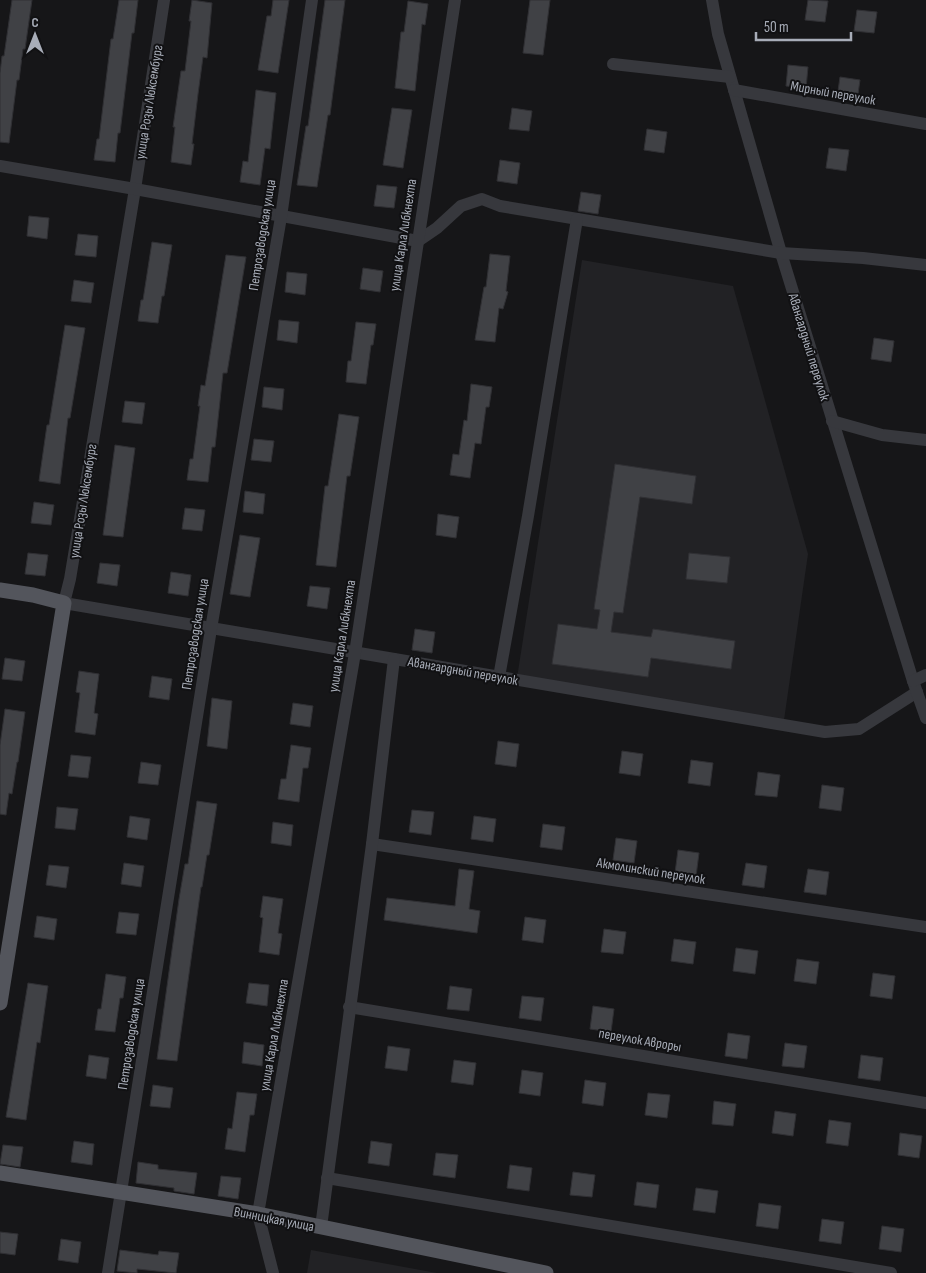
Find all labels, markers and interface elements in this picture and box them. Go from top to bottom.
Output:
north arrow [10,10,60,60]
scale bar [756,10,851,42]
text: С [31,14,39,31]
text: 50 m [764,18,789,37]
street label: улица Розы Люксембург [132,44,166,160]
street label: Мирный переулок [789,77,878,109]
street label: Петрозаводская улица [245,178,279,292]
street label: улица Карла Либкнехта [386,178,420,292]
street label: Авангардный переулок [784,290,834,403]
street label: улица Розы Люксембург [66,443,100,559]
street label: Петрозаводская улица [178,577,212,691]
street label: улица Карла Либкнехта [325,579,359,693]
street label: Авангардный переулок [406,653,520,689]
street label: Акмолинский переулок [594,854,707,888]
street label: Петрозаводская улица [114,977,148,1091]
street label: улица Карла Либкнехта [256,978,292,1092]
street label: переулок Авроры [597,1024,683,1056]
street label: Винницкая улица [233,1203,315,1235]

